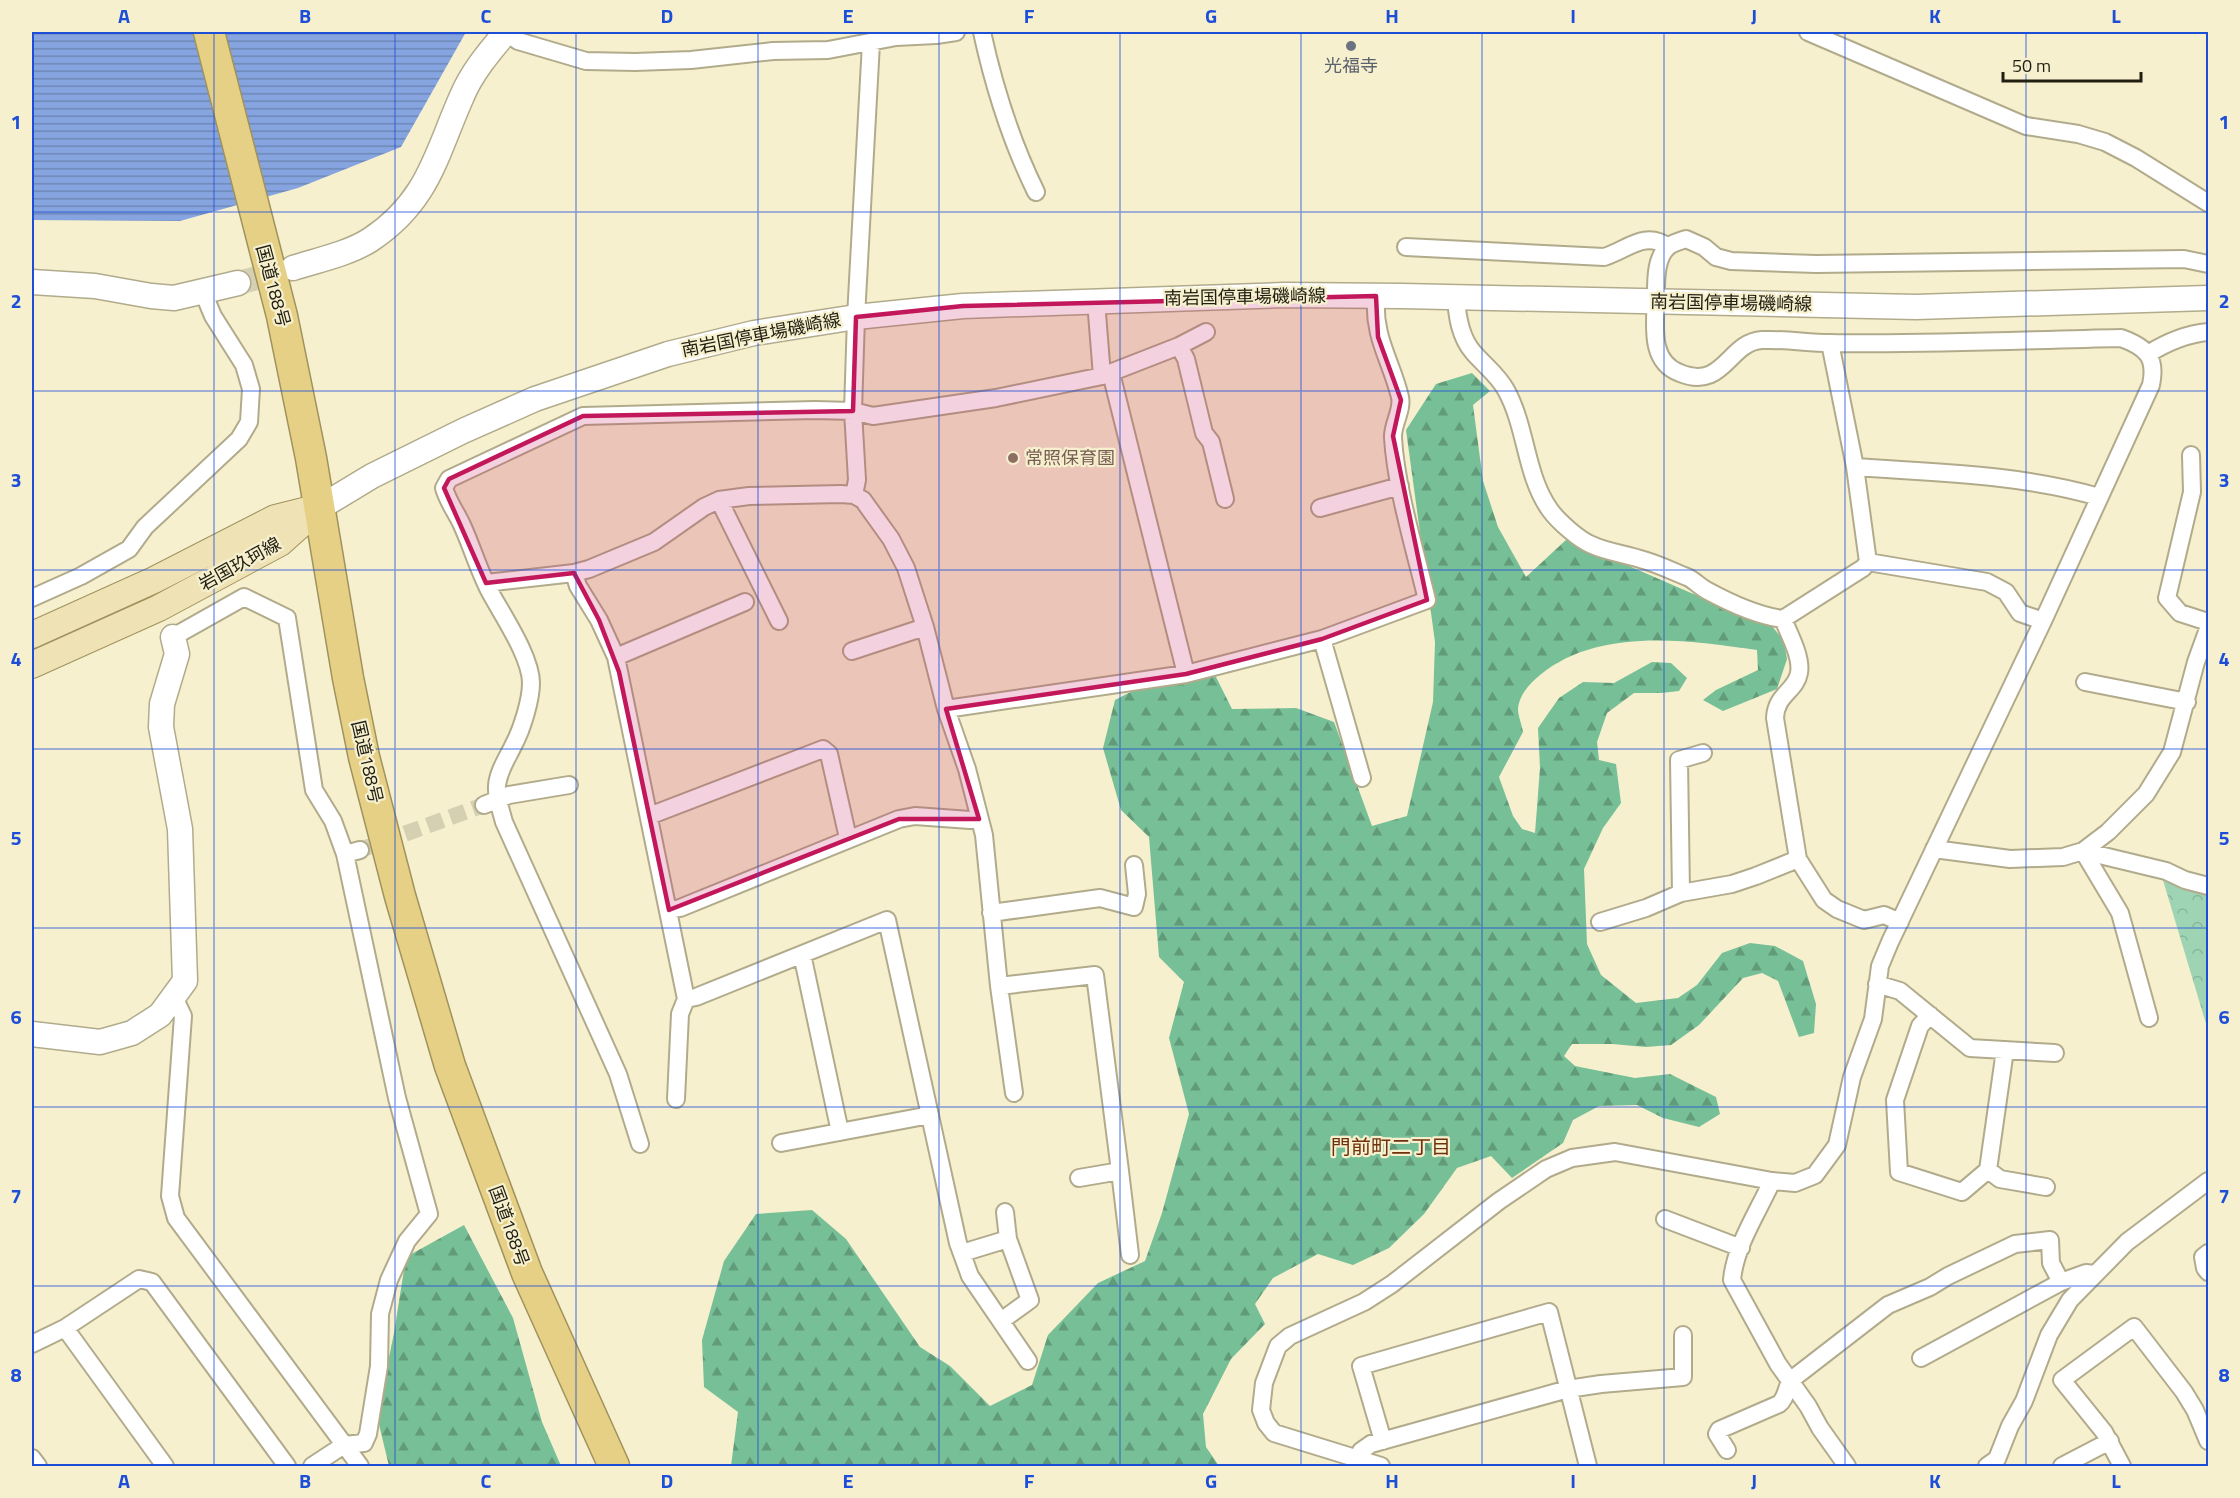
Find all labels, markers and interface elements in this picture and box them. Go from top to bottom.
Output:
text: A [118,0,130,31]
text: B [299,0,311,31]
text: C [481,0,492,31]
text: D [661,0,673,31]
text: E [842,0,854,31]
text: F [1024,0,1035,31]
text: G [1205,0,1217,31]
text: H [1385,0,1399,31]
text: I [1570,0,1576,31]
text: J [1751,0,1757,31]
text: K [1929,0,1941,31]
text: L [2111,0,2121,31]
marker: 光福寺 [1344,39,1358,53]
scale bar [2003,45,2141,83]
place label: 光福寺 [1324,52,1378,79]
text: 50 m [2012,52,2051,79]
text: 1 [10,106,22,137]
text: 1 [2218,106,2230,137]
street label: 国道188号 [250,242,297,330]
street label: 南岩国停車場磯崎線 [1164,282,1326,311]
text: 2 [10,285,22,316]
text: 2 [2218,285,2230,316]
street label: 南岩国停車場磯崎線 [1650,288,1812,317]
street label: 南岩国停車場磯崎線 [679,306,843,363]
place label: 常照保育園 [1025,444,1115,471]
marker: 常照保育園 [1006,451,1020,465]
text: 3 [10,464,22,495]
text: 3 [2218,464,2230,495]
street label: 岩国玖珂線 [194,530,286,597]
text: 4 [10,643,22,674]
text: 4 [2218,643,2230,674]
street label: 国道188号 [345,718,390,806]
text: 5 [10,822,22,853]
text: 5 [2218,822,2230,853]
text: 6 [10,1001,22,1032]
text: 6 [2218,1001,2230,1032]
district label: 門前町二丁目 [1331,1131,1451,1162]
text: 7 [10,1180,22,1211]
text: 7 [2218,1180,2230,1211]
street label: 国道188号 [482,1182,537,1270]
text: 8 [10,1359,22,1390]
text: 8 [2218,1359,2230,1390]
text: A [118,1465,130,1496]
text: B [299,1465,311,1496]
text: C [481,1465,492,1496]
text: D [661,1465,673,1496]
text: E [842,1465,854,1496]
text: F [1024,1465,1035,1496]
text: G [1205,1465,1217,1496]
text: H [1385,1465,1399,1496]
text: I [1570,1465,1576,1496]
text: J [1751,1465,1757,1496]
text: K [1929,1465,1941,1496]
text: L [2111,1465,2121,1496]

